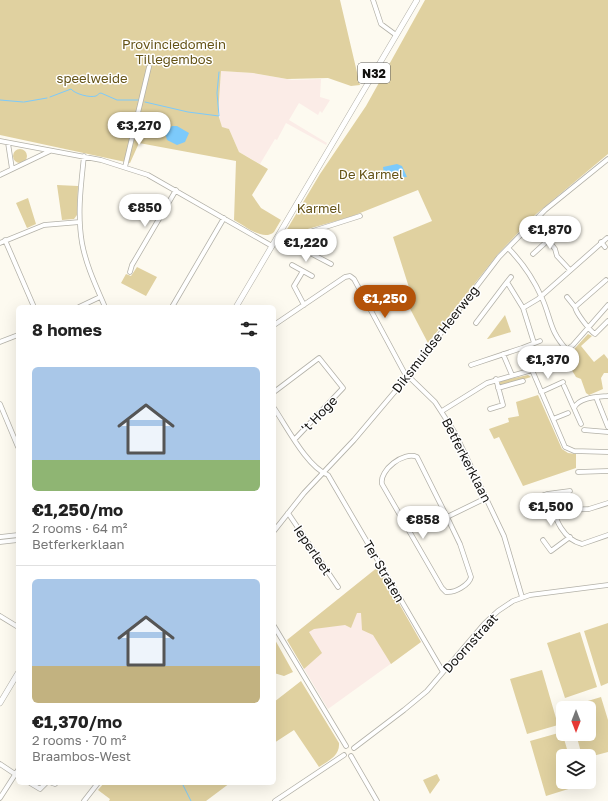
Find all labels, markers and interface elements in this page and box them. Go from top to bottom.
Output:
park label: Provinciedomein Tillegembos [122,36,226,67]
road number: N32 [358,63,390,83]
park label: speelweide [57,70,127,86]
pin: €3,270 [106,112,172,146]
text: €3,270 [117,117,161,133]
park label: De Karmel [339,166,403,182]
pin: €850 [121,194,169,228]
text: €850 [128,199,162,215]
park label: Karmel [297,200,341,216]
pin: €1,870 [517,216,583,250]
text: €1,870 [528,221,572,237]
pin: €1,220 [273,229,339,263]
text: €1,220 [284,234,328,250]
street label: Diksmuidse Heerweg [388,282,482,396]
pin: €1,250 [352,285,418,319]
text: €1,250 [363,290,407,306]
icon: filters [238,318,260,340]
text: 8 homes [32,319,102,340]
pin: €1,370 [515,346,581,380]
text: €1,370 [526,351,570,367]
street label: 't Hoge [298,392,340,436]
icon: home [110,393,182,465]
street label: Betferkerklaan [439,415,495,505]
pin: €1,500 [518,493,584,527]
text: €1,500 [529,498,573,514]
text: €1,250/mo [32,499,123,520]
pin: €858 [399,506,447,540]
text: €858 [406,511,440,527]
text: 2 rooms · 64 m² [32,520,127,536]
street label: Ieperleet [291,522,335,578]
text: Betferkerklaan [32,536,125,552]
street label: Ter Straten [360,537,408,605]
icon: home [110,605,182,677]
street label: Doornstraat [439,610,501,676]
north arrow [556,701,596,741]
map controls [556,701,596,789]
text: €1,370/mo [32,711,122,732]
text: 2 rooms · 70 m² [32,732,127,748]
text: Braambos-West [32,748,131,764]
button: layers [556,749,596,789]

